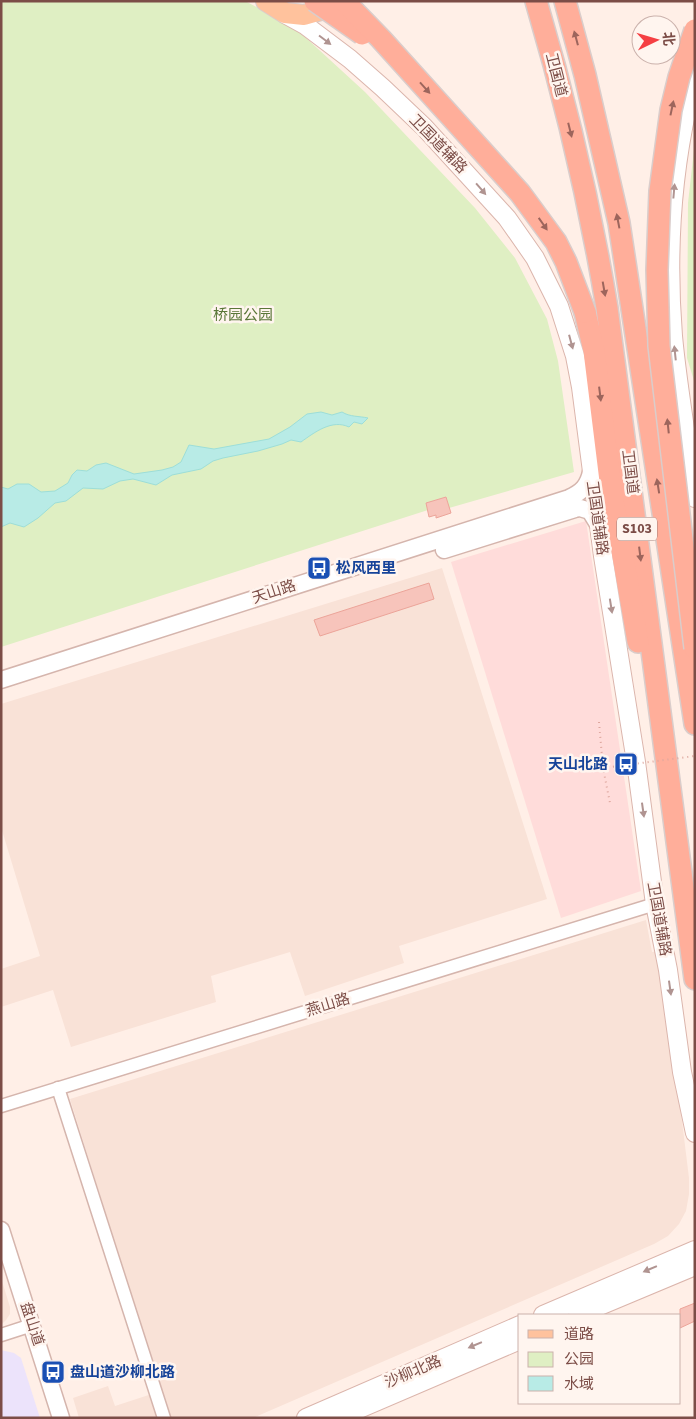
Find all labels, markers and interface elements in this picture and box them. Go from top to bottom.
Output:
north arrow [631,15,681,65]
one-way arrow [572,30,580,46]
text: 北 [657,31,679,47]
one-way arrow [318,35,331,46]
street label: 卫国道 [540,51,572,99]
one-way arrow [419,82,431,94]
one-way arrow [668,99,676,115]
street label: 卫国道辅路 [404,110,472,178]
one-way arrow [566,123,574,138]
one-way arrow [475,182,486,195]
one-way arrow [670,183,678,199]
one-way arrow [614,213,622,229]
one-way arrow [538,217,548,230]
one-way arrow [601,281,609,297]
park label: 桥园公园 [213,305,273,326]
one-way arrow [567,335,575,350]
one-way arrow [671,345,679,361]
one-way arrow [596,386,604,402]
one-way arrow [664,418,672,434]
street label: 卫国道 [617,448,643,496]
one-way arrow [654,477,662,493]
street label: 卫国道辅路 [581,479,613,557]
road number: S103 [617,518,657,540]
one-way arrow [636,546,644,562]
bus stop icon: 松风西里 [306,555,332,581]
place label: 松风西里 [336,558,396,579]
street label: 天山路 [249,575,299,609]
one-way arrow [607,599,615,615]
bus stop icon: 天山北路 [613,751,639,777]
place label: 天山北路 [548,754,608,775]
one-way arrow [639,803,647,819]
street label: 卫国道辅路 [642,880,676,958]
one-way arrow [667,981,675,997]
street label: 燕山路 [303,988,353,1022]
one-way arrow [643,1265,657,1273]
street label: 盘山道 [15,1299,49,1349]
legend [518,1314,681,1404]
text: 道路 [564,1324,594,1345]
one-way arrow [468,1341,482,1349]
text: 公园 [564,1349,594,1370]
street label: 沙柳北路 [381,1351,445,1393]
bus stop icon: 盘山道沙柳北路 [40,1359,66,1385]
place label: 盘山道沙柳北路 [70,1362,175,1383]
text: 水域 [564,1374,594,1395]

